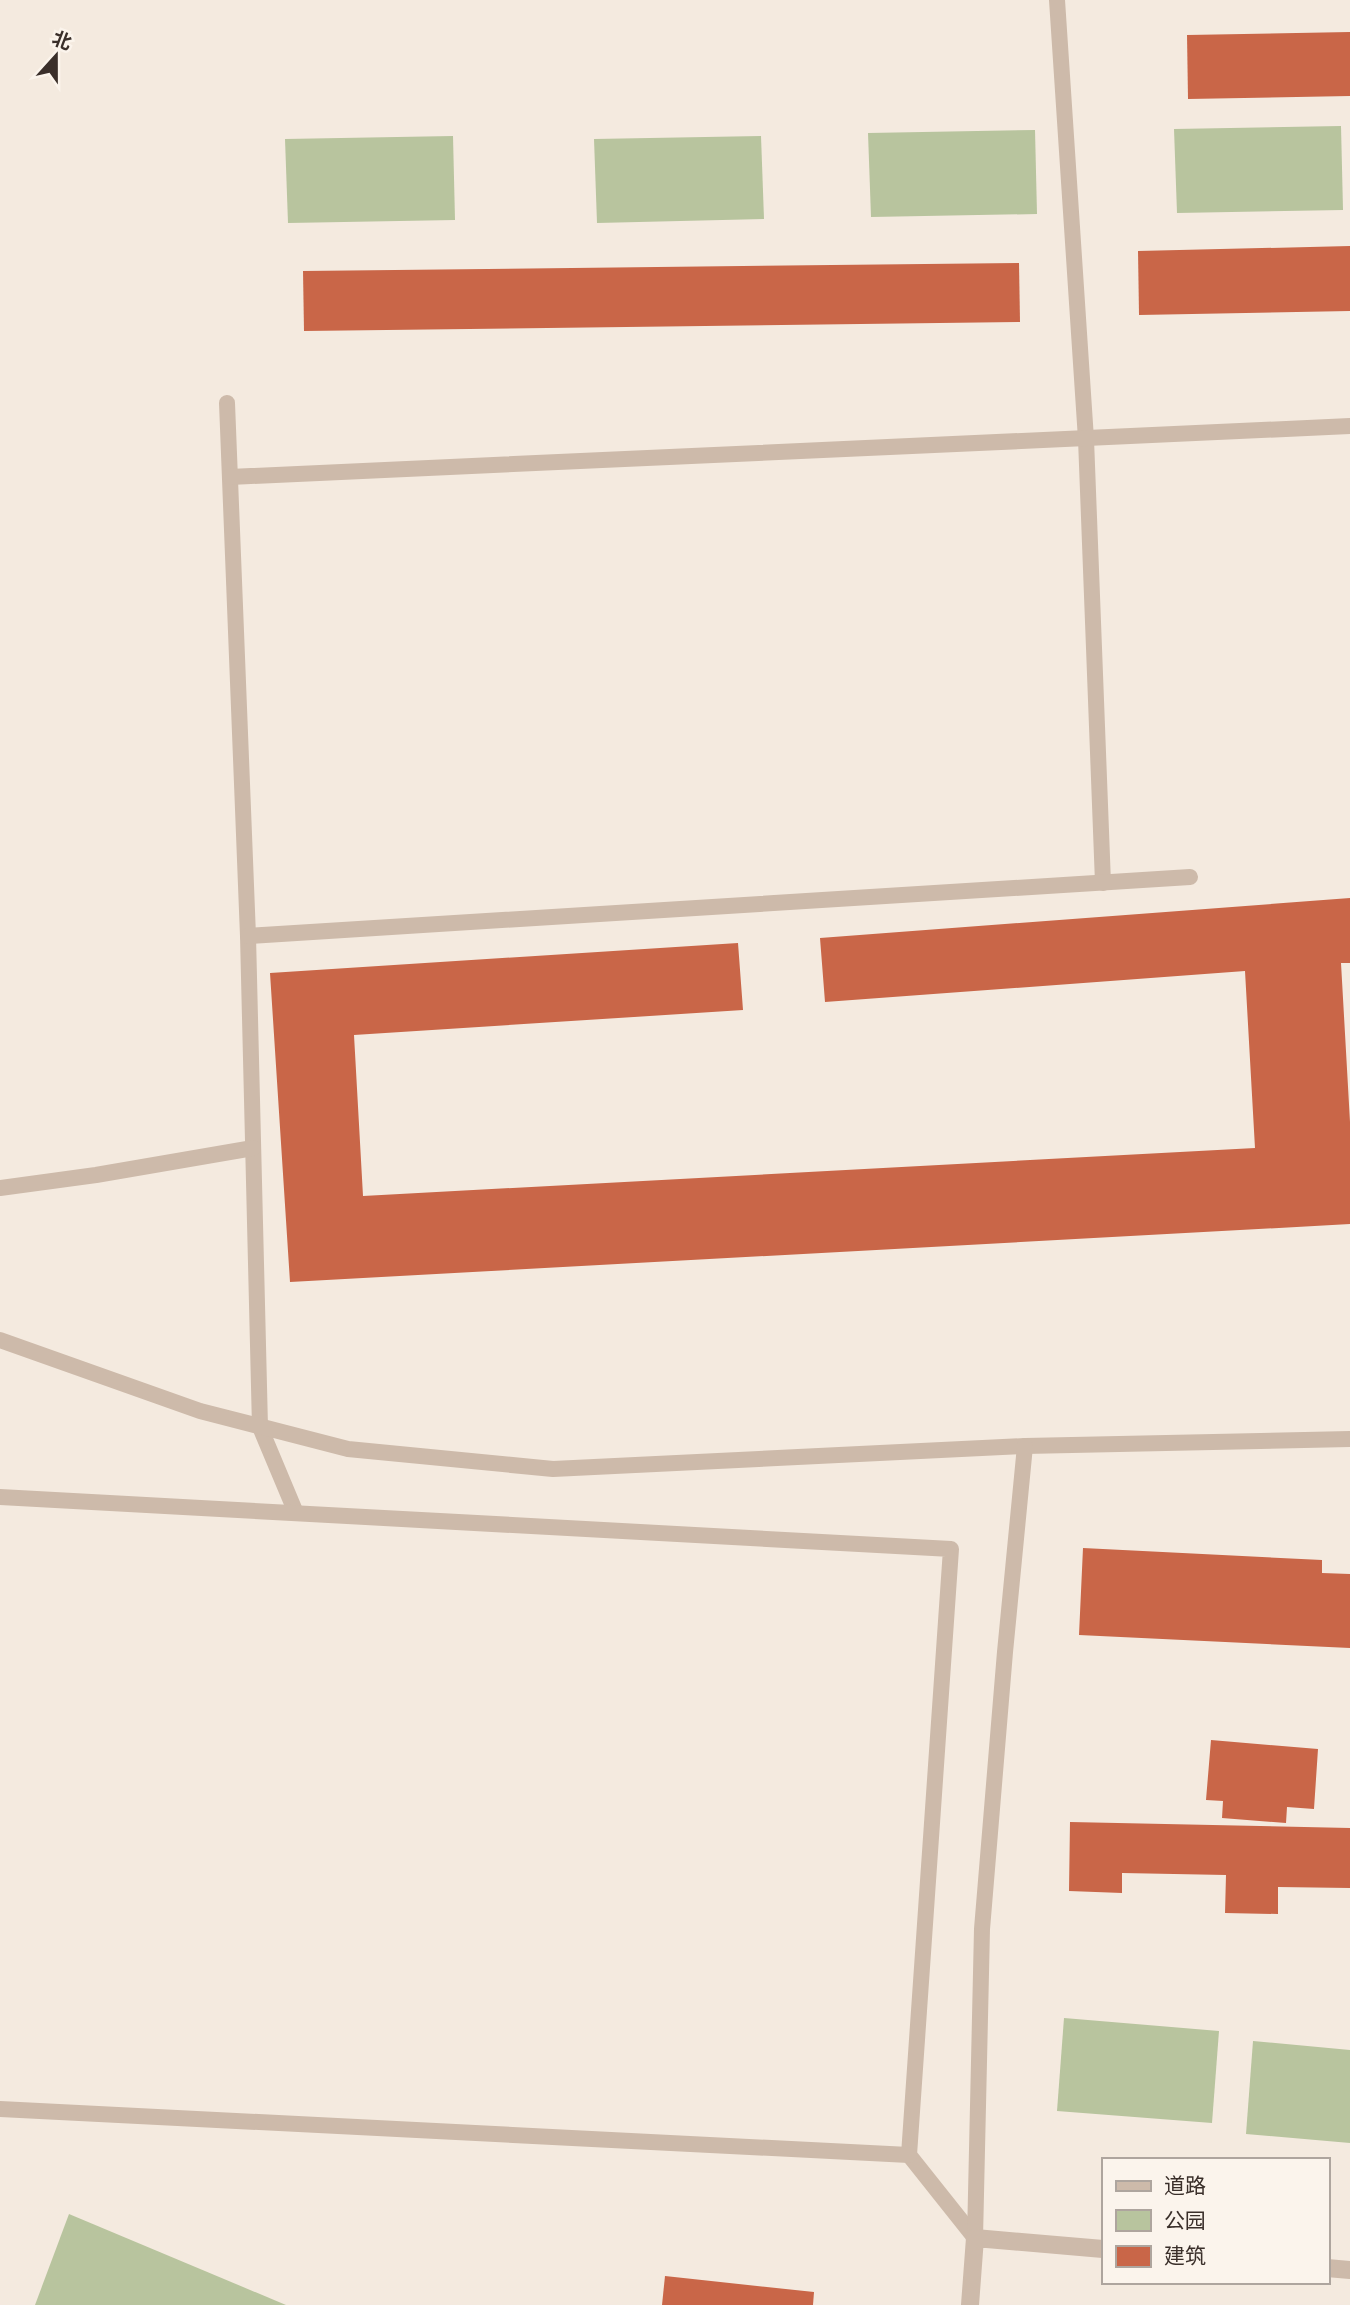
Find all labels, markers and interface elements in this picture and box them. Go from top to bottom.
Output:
north arrow [21,21,91,91]
text: 北 [49,27,75,56]
legend [1102,2158,1329,2284]
text: 道路 [1164,2174,1206,2199]
text: 公园 [1164,2209,1206,2234]
text: 建筑 [1164,2244,1206,2269]

